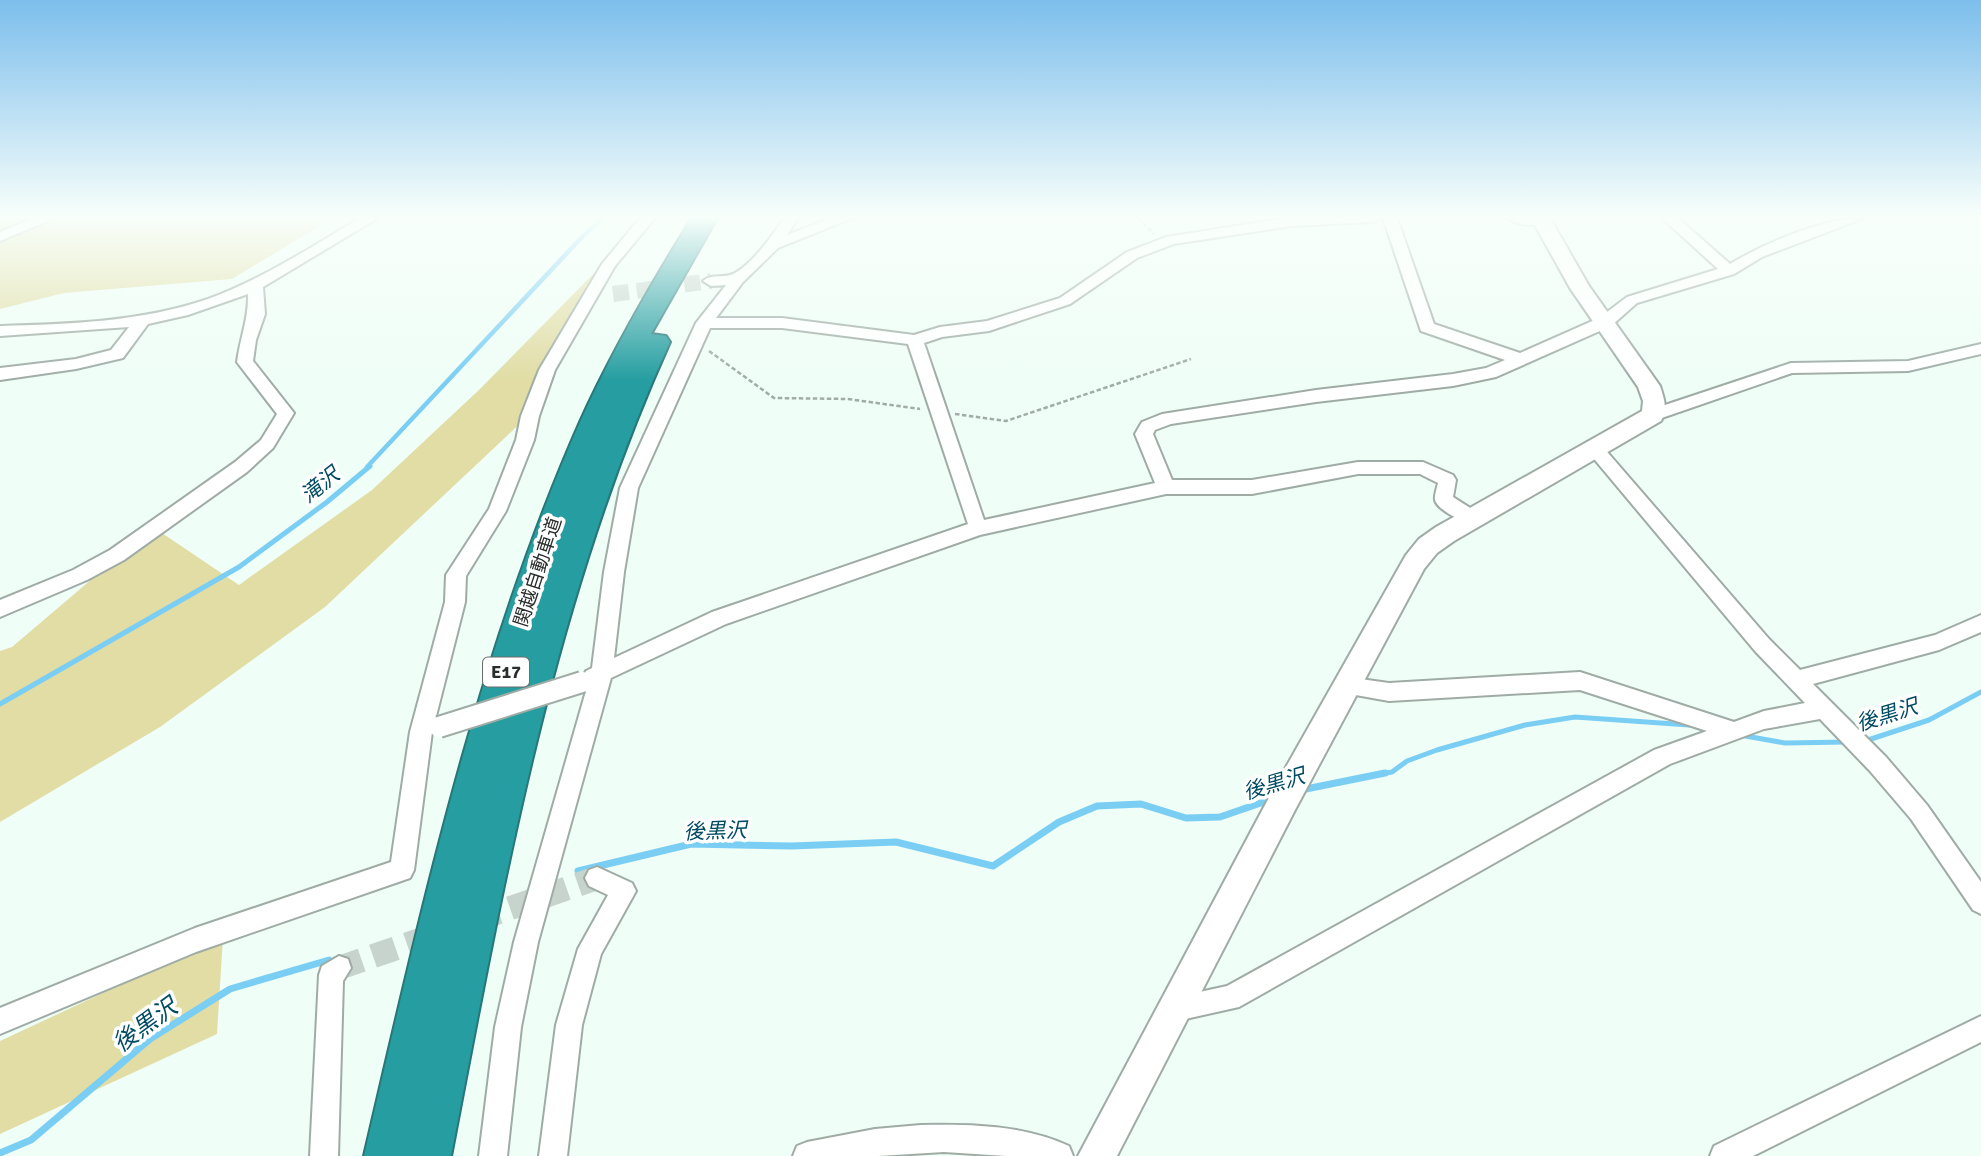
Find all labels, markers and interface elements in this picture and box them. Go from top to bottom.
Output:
water label: 滝沢 [295,460,347,508]
street label: 関越自動車道 [509,514,567,630]
road number: E17 [483,658,529,686]
water label: 後黒沢 [1853,692,1924,737]
water label: 後黒沢 [1240,762,1311,805]
water label: 後黒沢 [683,817,750,845]
water label: 後黒沢 [107,990,185,1058]

